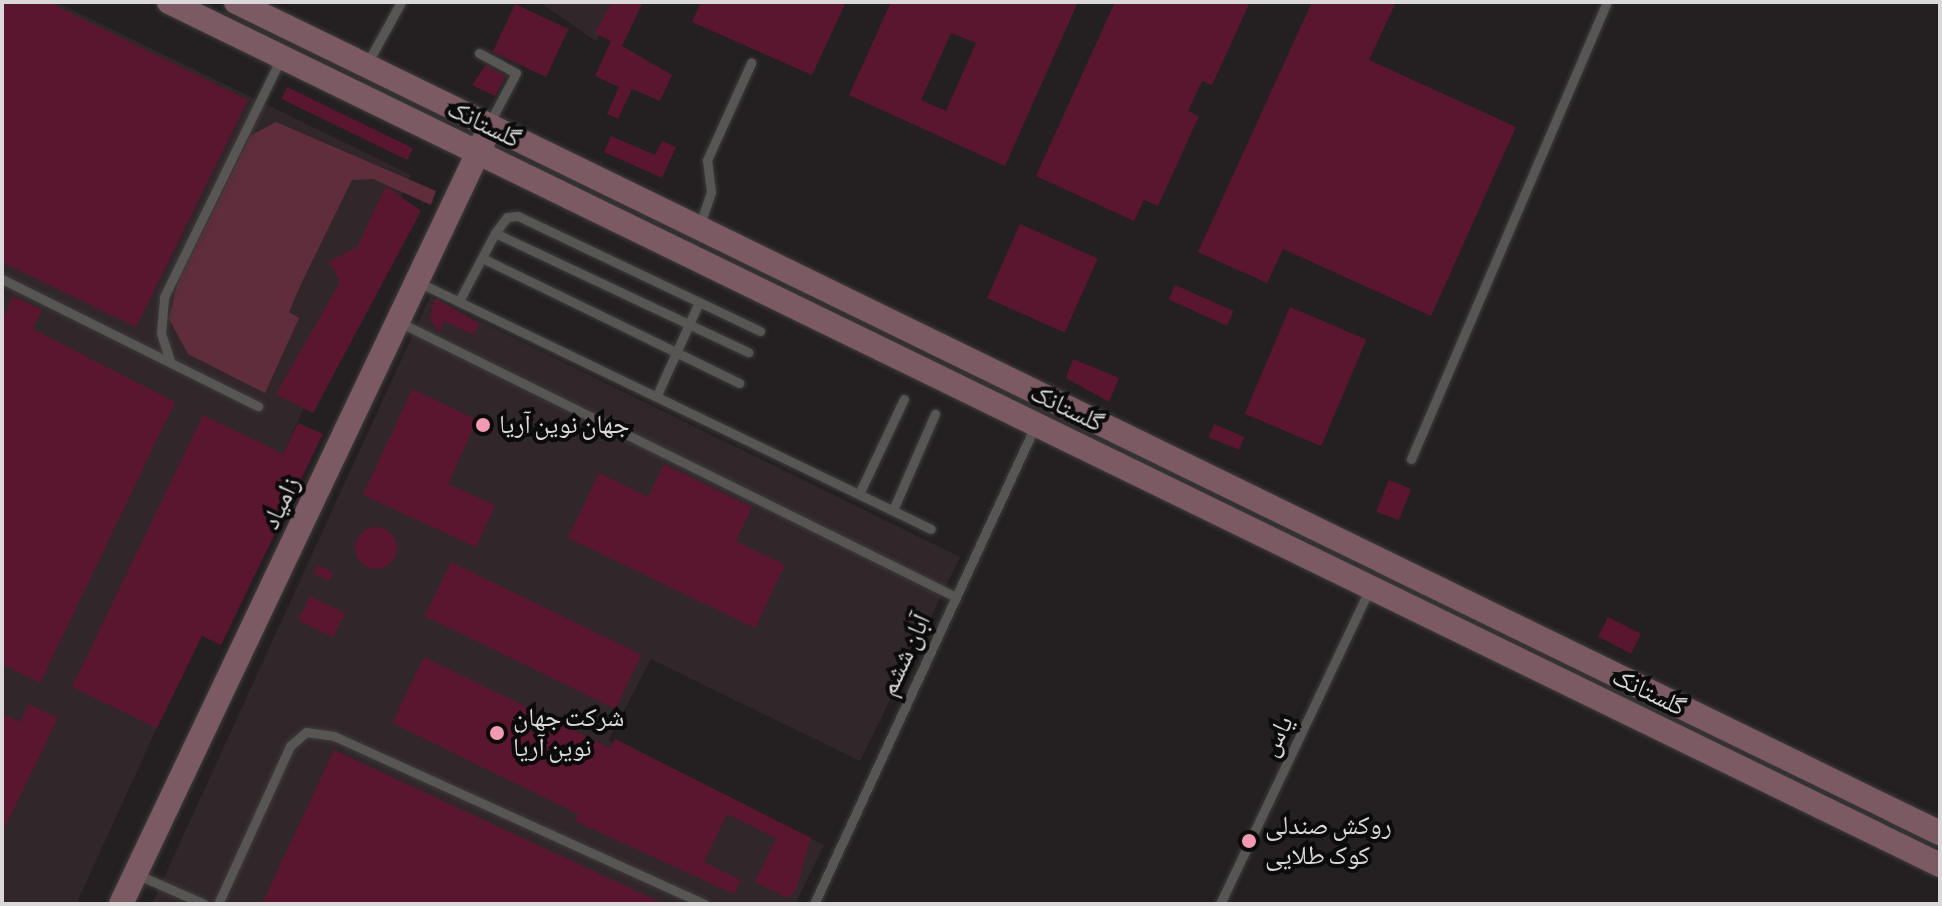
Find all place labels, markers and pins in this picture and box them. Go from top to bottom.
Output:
place label: جهان نوین آریا [499,409,630,441]
marker: جهان نوین آریا [474,416,492,434]
place label: شرکت جهان نوین آریا [513,702,624,764]
marker: شرکت جهان نوین آریا [488,724,506,742]
place label: روکش صندلی کوک طلایی [1265,810,1392,872]
marker: روکش صندلی کوک طلایی [1240,832,1258,850]

